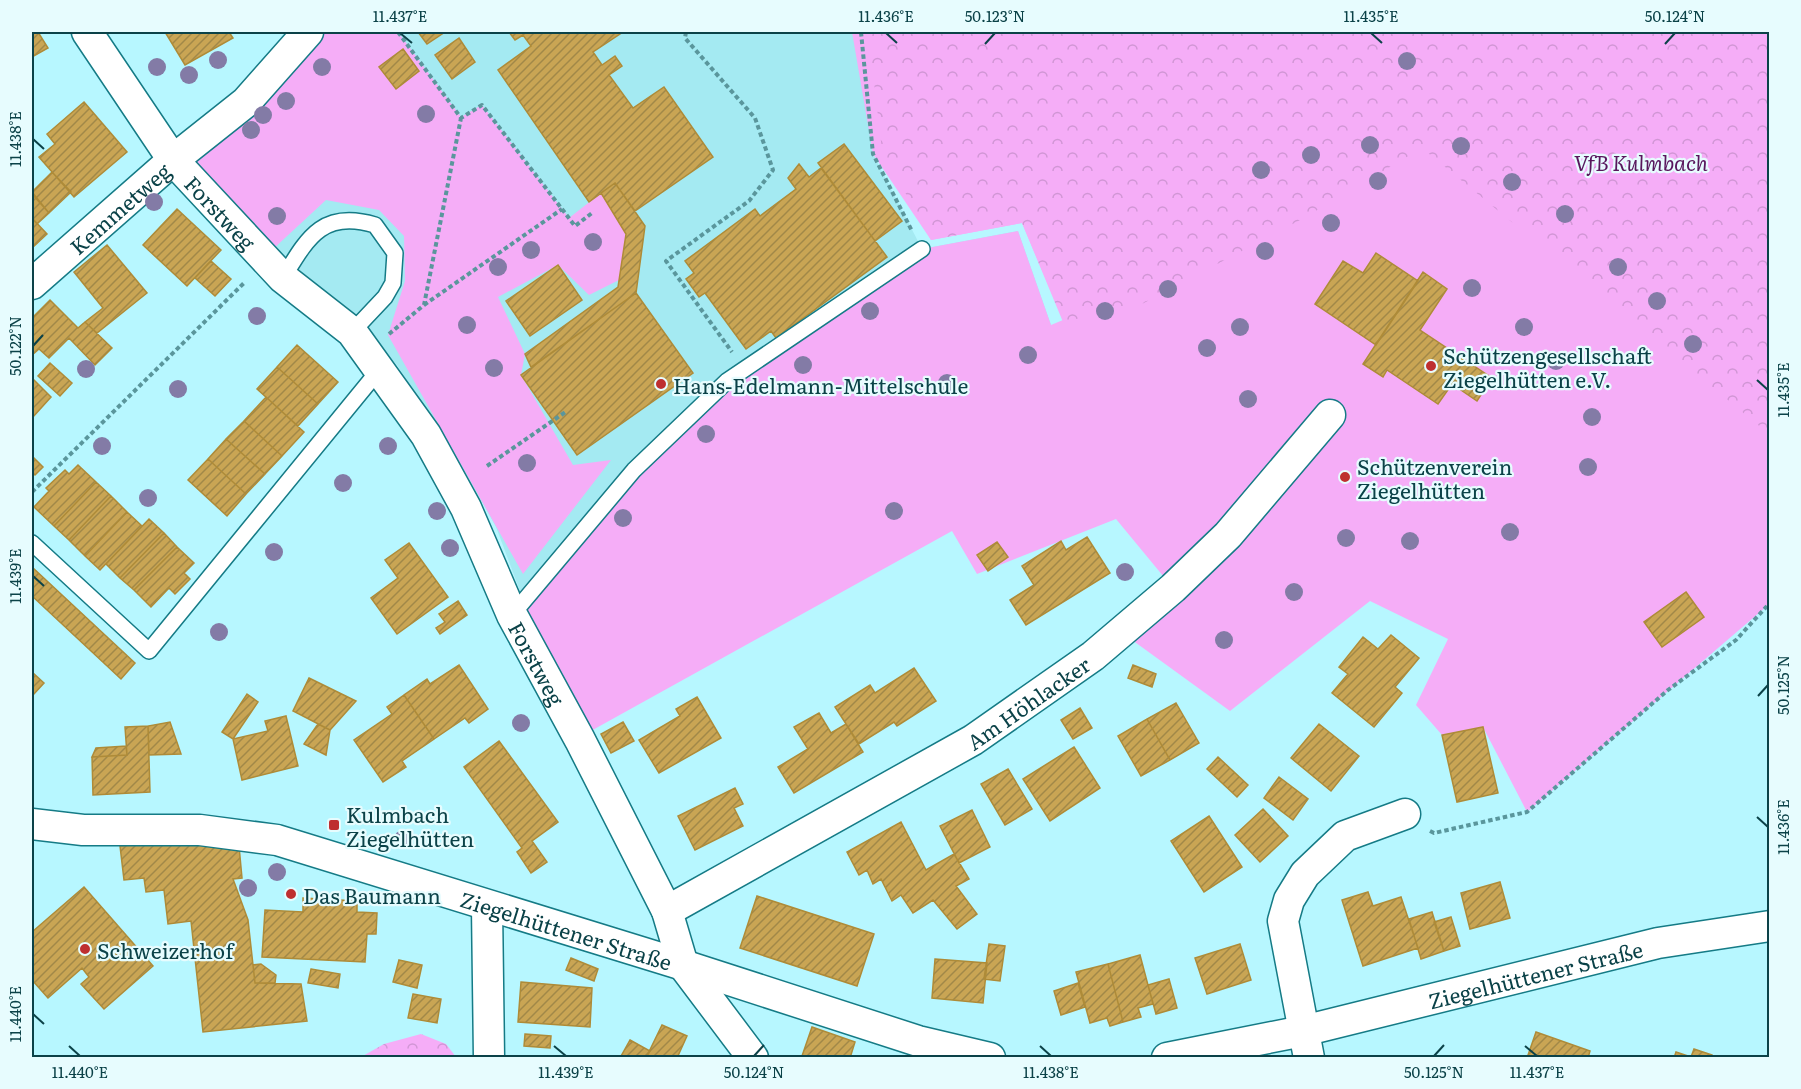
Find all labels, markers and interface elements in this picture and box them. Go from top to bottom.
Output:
text: 11.437°E [373,4,427,27]
text: 11.436°E [858,4,914,27]
text: 50.123°N [965,4,1025,27]
text: 11.435°E [1343,4,1399,27]
text: 50.124°N [1645,4,1705,27]
text: 11.438°E [3,111,26,167]
park label: VfB Kulmbach [1574,146,1709,177]
street label: Kemmetweg [62,154,177,260]
street label: Forstweg [179,168,264,256]
text: 50.122°N [3,316,26,376]
place label: Schützengesellschaft Ziegelhütten e.V. [1443,339,1652,394]
marker: Schützengesellschaft Ziegelhütten e.V. [1424,359,1438,373]
text: 11.435°E [1771,362,1794,418]
place label: Hans-Edelmann-Mittelschule [673,369,968,400]
marker: Hans-Edelmann-Mittelschule [654,377,668,391]
place label: Schützenverein Ziegelhütten [1357,450,1513,505]
marker: Schützenverein Ziegelhütten [1338,470,1352,484]
text: 11.439°E [3,548,26,604]
street label: Forstweg [502,615,574,711]
street label: Am Höhlacker [959,648,1096,756]
text: 50.125°N [1771,655,1794,715]
place label: Kulmbach Ziegelhütten [346,798,474,853]
text: 11.436°E [1771,799,1794,855]
marker: Kulmbach Ziegelhütten [327,818,341,832]
place label: Das Baumann [303,879,441,910]
street label: Ziegelhüttener Straße [457,882,676,976]
marker: Das Baumann [284,887,298,901]
street label: Ziegelhüttener Straße [1425,932,1646,1015]
place label: Schweizerhof [97,934,235,965]
marker: Schweizerhof [78,942,92,956]
text: 11.440°E [3,986,26,1042]
text: 11.440°E [52,1060,108,1083]
text: 11.439°E [538,1060,594,1083]
text: 50.124°N [724,1060,784,1083]
text: 11.438°E [1023,1060,1079,1083]
text: 50.125°N [1404,1060,1464,1083]
text: 11.437°E [1510,1060,1564,1083]

